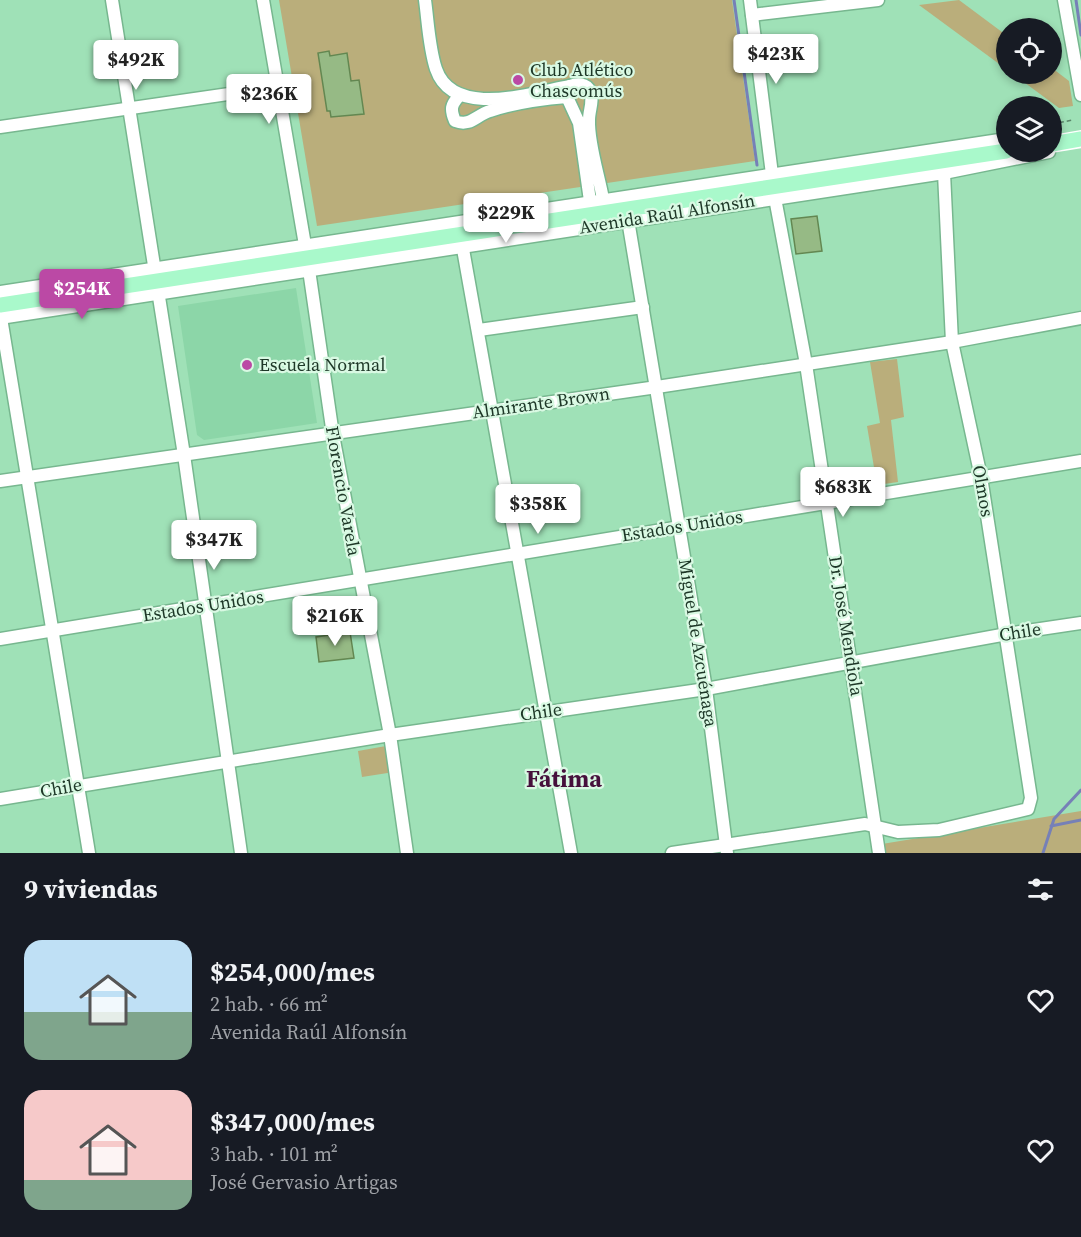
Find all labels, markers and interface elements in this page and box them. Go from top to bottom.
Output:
map controls [996,18,1062,162]
button: locate [996,18,1062,84]
pin: $423K [734,34,818,85]
text: $423K [747,39,805,67]
pin: $492K [94,40,178,91]
text: $492K [107,45,165,73]
place label: Club Atlético Chascomús [530,57,634,103]
marker: Club Atlético Chascomús [511,73,525,87]
pin: $236K [227,74,311,125]
text: $236K [240,79,298,107]
button: layers [996,96,1062,162]
street label: Avenida Raúl Alfonsín [577,187,757,240]
pin: $229K [464,193,548,244]
text: $229K [477,198,535,226]
pin: $254K [40,269,124,320]
text: $254K [53,274,111,302]
place label: Escuela Normal [259,352,386,377]
marker: Escuela Normal [240,358,254,372]
street label: Almirante Brown [470,380,611,425]
street label: Florencio Varela [320,424,367,559]
street label: Olmos [967,463,1000,519]
pin: $683K [801,467,885,518]
text: $683K [814,472,872,500]
pin: $358K [496,484,580,535]
text: $358K [509,489,567,517]
street label: Estados Unidos [619,504,745,547]
pin: $347K [172,520,256,571]
text: $347K [185,525,243,553]
street label: Dr. José Mendiola [823,554,870,699]
street label: Miguel de Azcuénaga [673,557,724,730]
street label: Estados Unidos [140,584,266,627]
pin: $216K [293,596,377,647]
text: $216K [306,601,364,629]
street label: Chile [997,616,1043,647]
street label: Chile [518,696,564,727]
district label: Fátima [526,762,602,795]
street label: Chile [38,772,84,803]
text: 9 viviendas [24,871,158,907]
icon: filters [1024,873,1057,906]
text: $254,000/mes [210,954,375,990]
icon: home [72,964,144,1036]
icon: heart [1024,984,1057,1017]
text: 2 hab. · 66 m² [210,990,328,1018]
text: Avenida Raúl Alfonsín [210,1018,407,1046]
text: $347,000/mes [210,1104,375,1140]
icon: home [72,1114,144,1186]
icon: heart [1024,1134,1057,1167]
text: 3 hab. · 101 m² [210,1140,338,1168]
text: José Gervasio Artigas [210,1168,398,1196]

